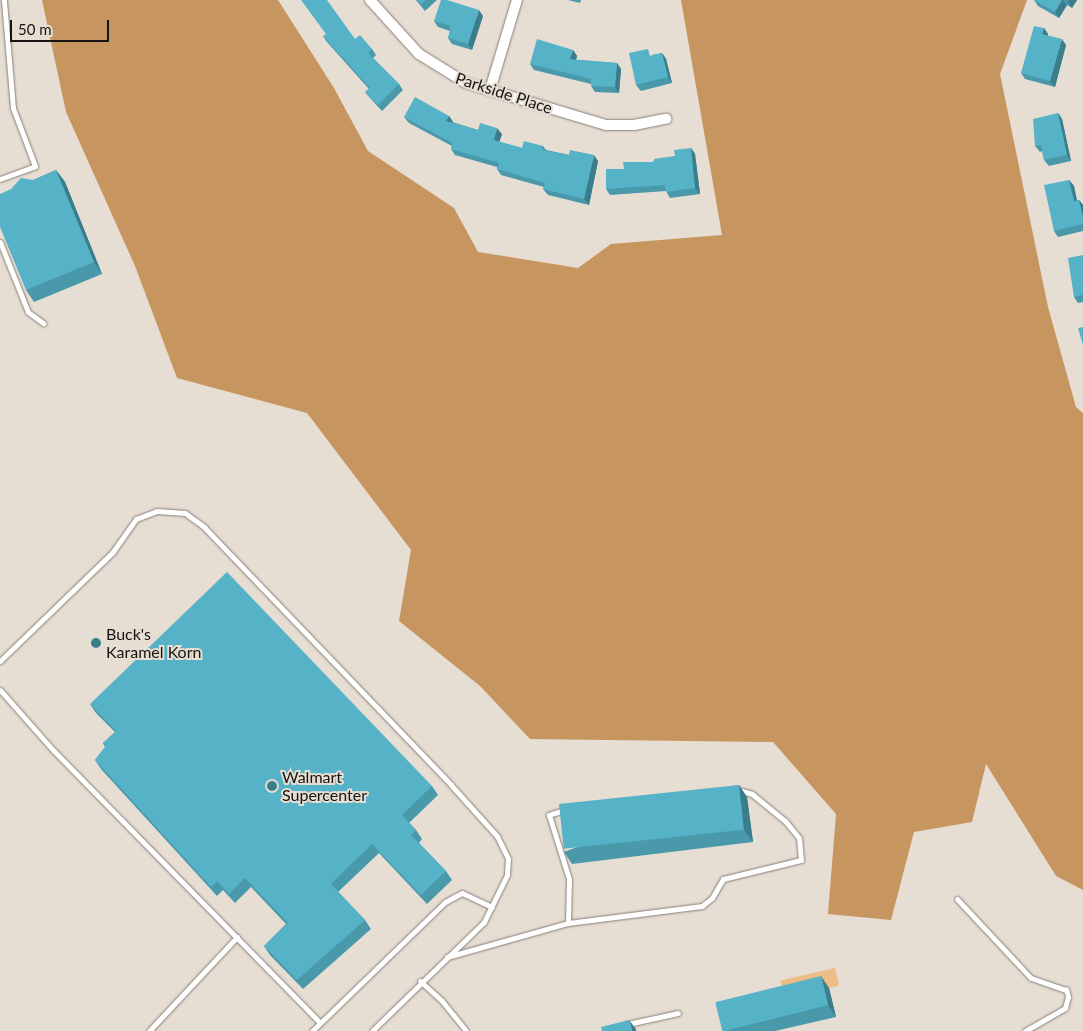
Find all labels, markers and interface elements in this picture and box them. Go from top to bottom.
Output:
scale bar [12,10,111,42]
text: 50 m [18,20,52,38]
street label: Parkside Place [453,68,555,118]
place label: Buck's Karamel Korn [106,624,201,662]
marker: Buck's Karamel Korn [90,637,102,649]
place label: Walmart Supercenter [282,767,367,805]
marker: Walmart Supercenter [266,780,278,792]

